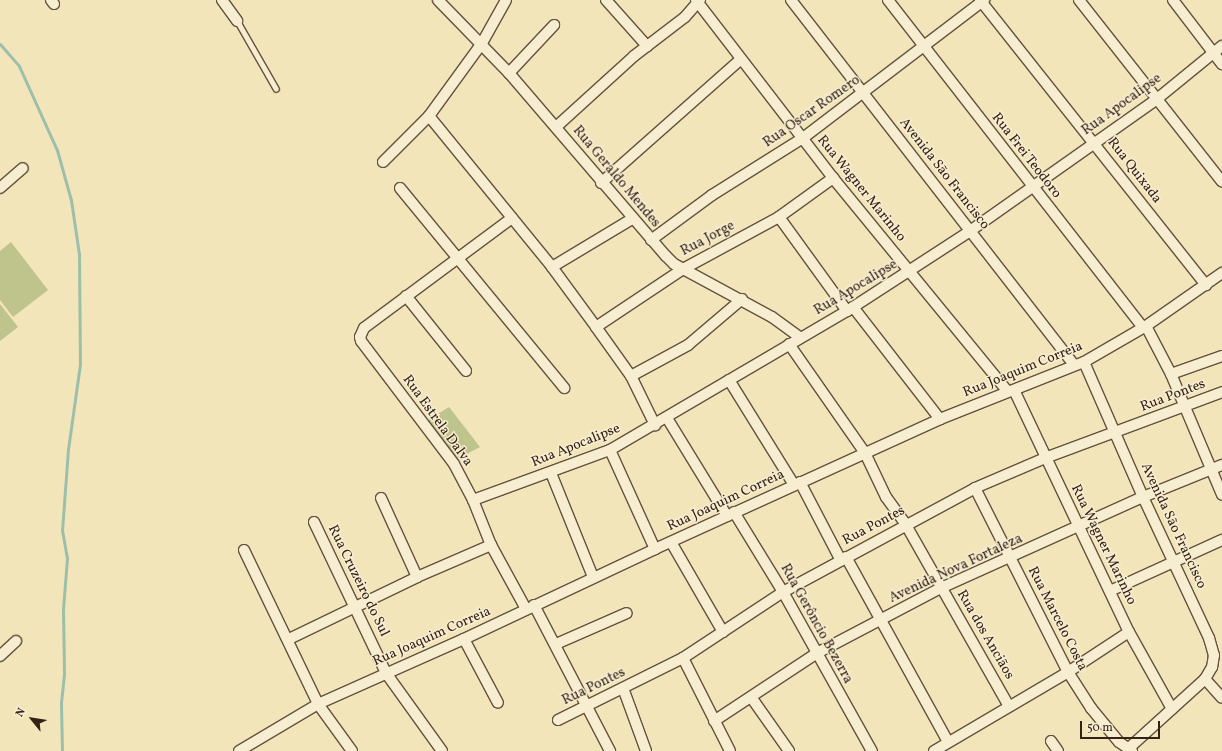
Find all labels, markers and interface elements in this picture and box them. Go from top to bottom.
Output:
street label: Rua Apocalipse [1079,70,1165,140]
street label: Rua Oscar Romero [760,72,864,152]
street label: Rua Frei Teodoro [987,110,1065,202]
street label: Avenida São Francisco [895,115,993,233]
street label: Rua Geraldo Mendes [569,123,663,231]
street label: Rua Wagner Marinho [813,132,909,246]
street label: Rua Quixada [1103,135,1165,207]
street label: Rua Jorge [678,218,738,260]
street label: Rua Apocalipse [811,257,901,319]
street label: Rua Joaquim Correia [961,338,1085,402]
street label: Rua Estrela Dalva [398,372,476,470]
street label: Rua Pontes [1138,376,1208,416]
street label: Rua Apocalipse [529,421,623,471]
street label: Avenida São Francisco [1136,460,1210,592]
street label: Rua Joaquim Correia [665,466,787,536]
street label: Rua Wagner Marinho [1066,482,1140,608]
street label: Rua Pontes [840,503,908,549]
street label: Rua Cruzeiro do Sul [324,522,392,640]
street label: Avenida Nova Fortaleza [887,531,1025,607]
street label: Rua Gerôncio Bezerra [776,561,856,687]
street label: Rua Marcelo Costa [1023,564,1091,674]
street label: Rua dos Anciãos [953,587,1017,683]
street label: Rua Joaquim Correia [370,603,494,671]
street label: Rua Pontes [560,664,628,710]
north arrow [12,699,52,739]
text: N [13,706,30,720]
scale bar [1082,713,1162,739]
text: 50 m [1087,720,1113,736]

